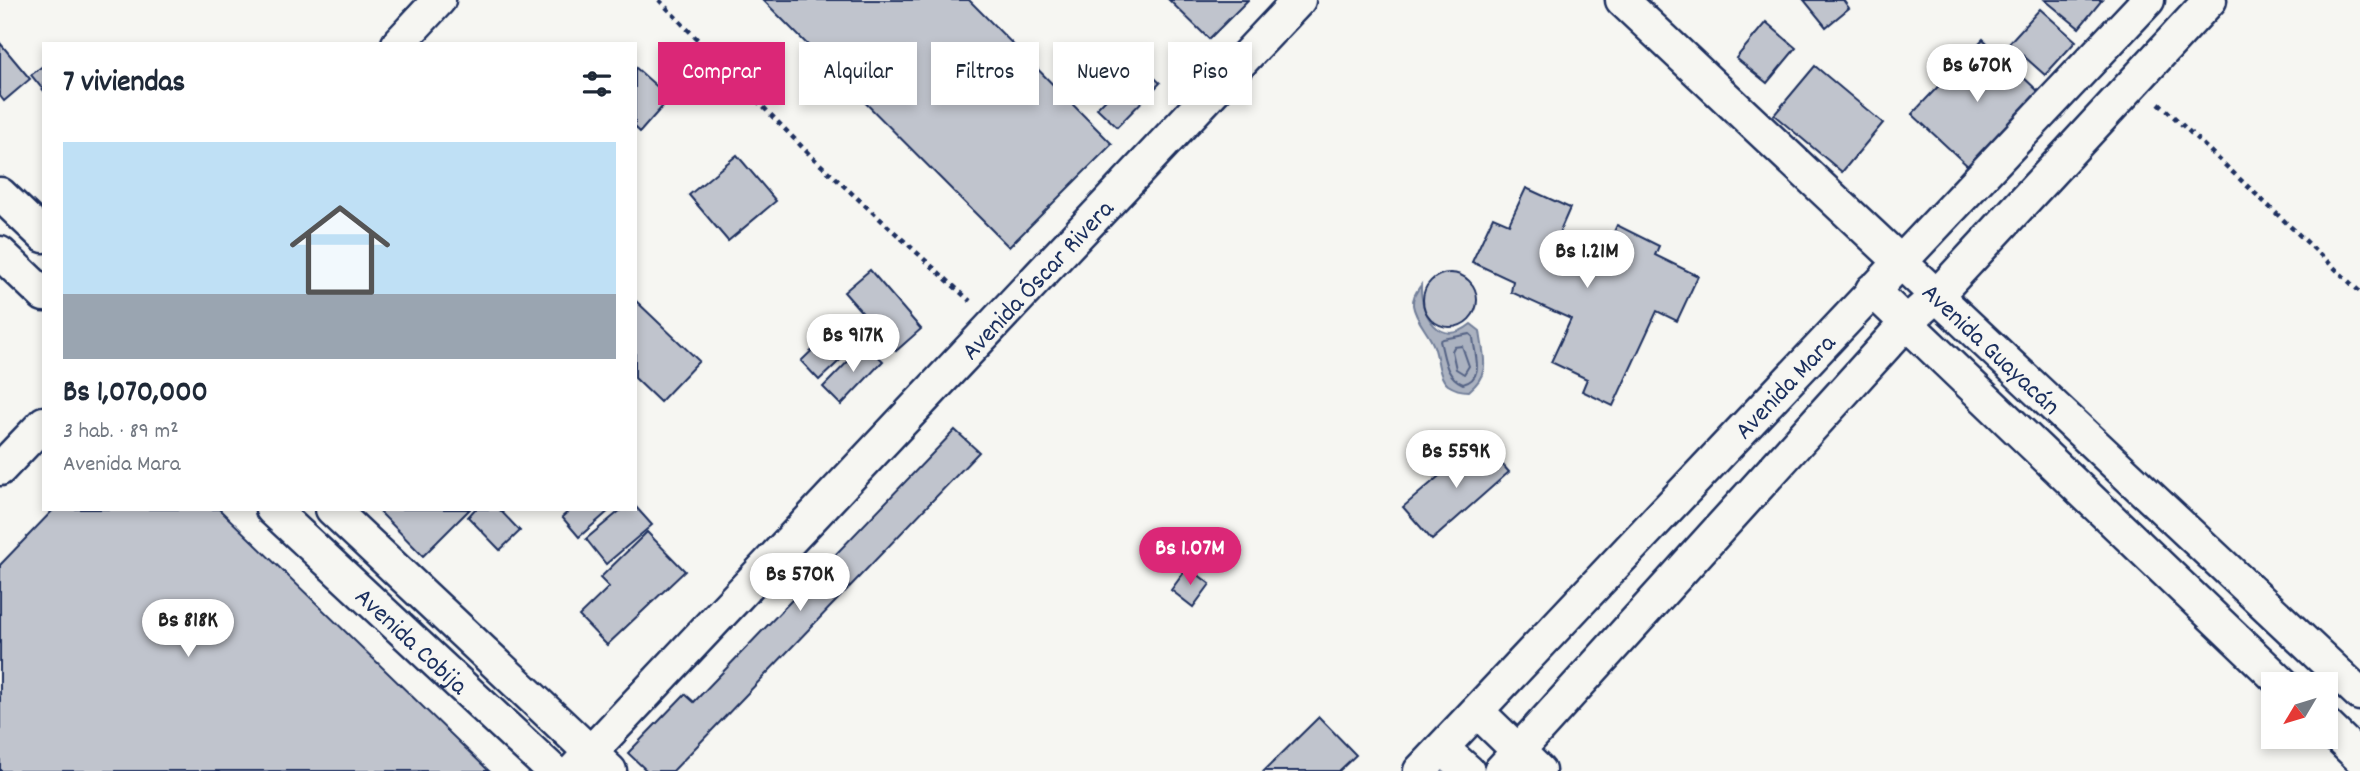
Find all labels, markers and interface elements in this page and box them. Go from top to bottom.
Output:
chip: Comprar [658,42,785,105]
chip: Alquilar [799,42,917,105]
chip: Filtros [931,42,1039,105]
chip: Nuevo [1053,42,1154,105]
chip: Piso [1168,42,1252,105]
pin: Bs 670K [1912,44,2042,104]
text: Bs 670K [1942,50,2012,83]
text: 7 viviendas [63,63,185,106]
icon: filters [578,65,616,103]
icon: home [277,187,403,313]
street label: Avenida Óscar Rivera [954,192,1125,370]
pin: Bs 1.21M [1515,230,1659,290]
text: Bs 1.21M [1555,236,1619,269]
street label: Avenida Guayacán [1912,276,2067,425]
pin: Bs 917K [788,314,918,374]
text: Bs 917K [823,320,883,353]
street label: Avenida Mara [1727,326,1846,449]
text: Bs 1,070,000 [63,373,208,416]
text: 3 hab. · 89 m² [63,416,179,449]
pin: Bs 559K [1391,430,1521,490]
text: Bs 559K [1422,436,1490,469]
text: Avenida Mara [63,449,181,482]
pin: Bs 1.07M [1118,528,1262,587]
text: Bs 1.07M [1155,533,1225,566]
pin: Bs 570K [735,554,865,613]
text: Bs 570K [766,559,834,592]
street label: Avenida Cobija [345,580,476,705]
pin: Bs 818K [123,600,253,659]
text: Bs 818K [158,605,218,638]
north arrow [2261,672,2338,749]
map controls [2261,672,2338,749]

